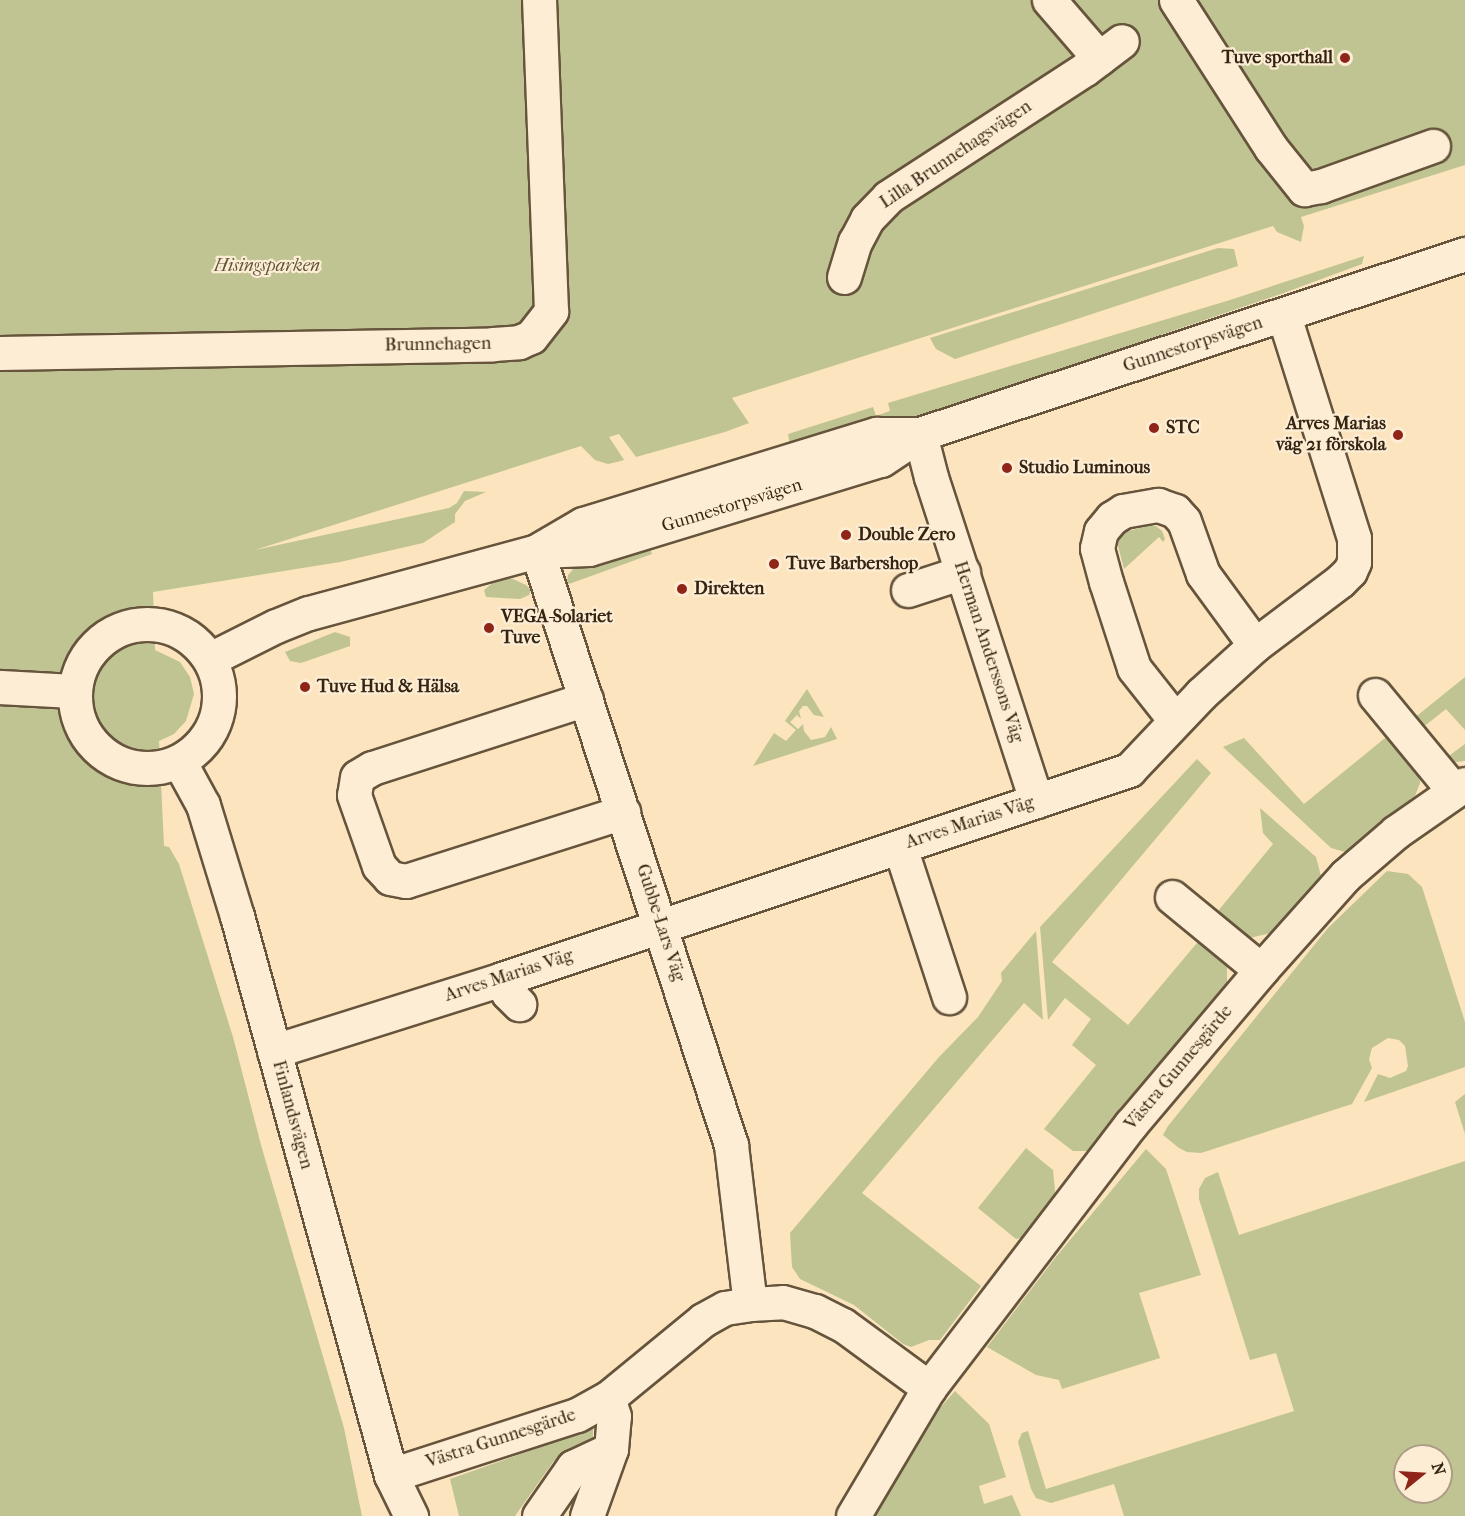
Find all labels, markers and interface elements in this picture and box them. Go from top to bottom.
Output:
place label: Tuve sporthall [1222,47,1333,69]
marker: Tuve sporthall [1338,51,1352,65]
street label: Lilla Brunnehagsvägen [876,96,1036,214]
park label: Hisingsparken [214,255,320,277]
street label: Gunnestorpsvägen [1121,312,1265,378]
street label: Brunnehagen [384,333,492,357]
place label: Arves Marias väg 21 förskola [1276,414,1386,456]
place label: STC [1166,417,1200,439]
marker: STC [1147,421,1161,435]
marker: Arves Marias väg 21 förskola [1391,428,1405,442]
place label: Studio Luminous [1019,457,1150,479]
marker: Studio Luminous [1000,461,1014,475]
street label: Gunnestorpsvägen [659,474,805,538]
place label: Double Zero [858,524,955,546]
marker: Double Zero [839,528,853,542]
place label: Tuve Barbershop [786,553,918,575]
marker: Tuve Barbershop [767,557,781,571]
street label: Herman Anderssons Väg [948,559,1028,745]
place label: Direkten [694,578,764,600]
marker: Direkten [675,582,689,596]
place label: VEGA-Solariet Tuve [501,607,613,650]
marker: VEGA-Solariet Tuve [482,621,496,635]
place label: Tuve Hud & Hälsa [317,676,459,698]
marker: Tuve Hud & Hälsa [298,680,312,694]
street label: Arves Marias Väg [903,792,1037,854]
street label: Gubbe-Lars Väg [631,862,689,984]
street label: Arves Marias Väg [442,945,576,1007]
street label: Västra Gunnesgärde [1121,1001,1237,1135]
street label: Finlandsvägen [267,1058,317,1172]
street label: Västra Gunnesgärde [423,1405,579,1473]
north arrow [1393,1444,1453,1504]
text: N [1428,1460,1450,1478]

